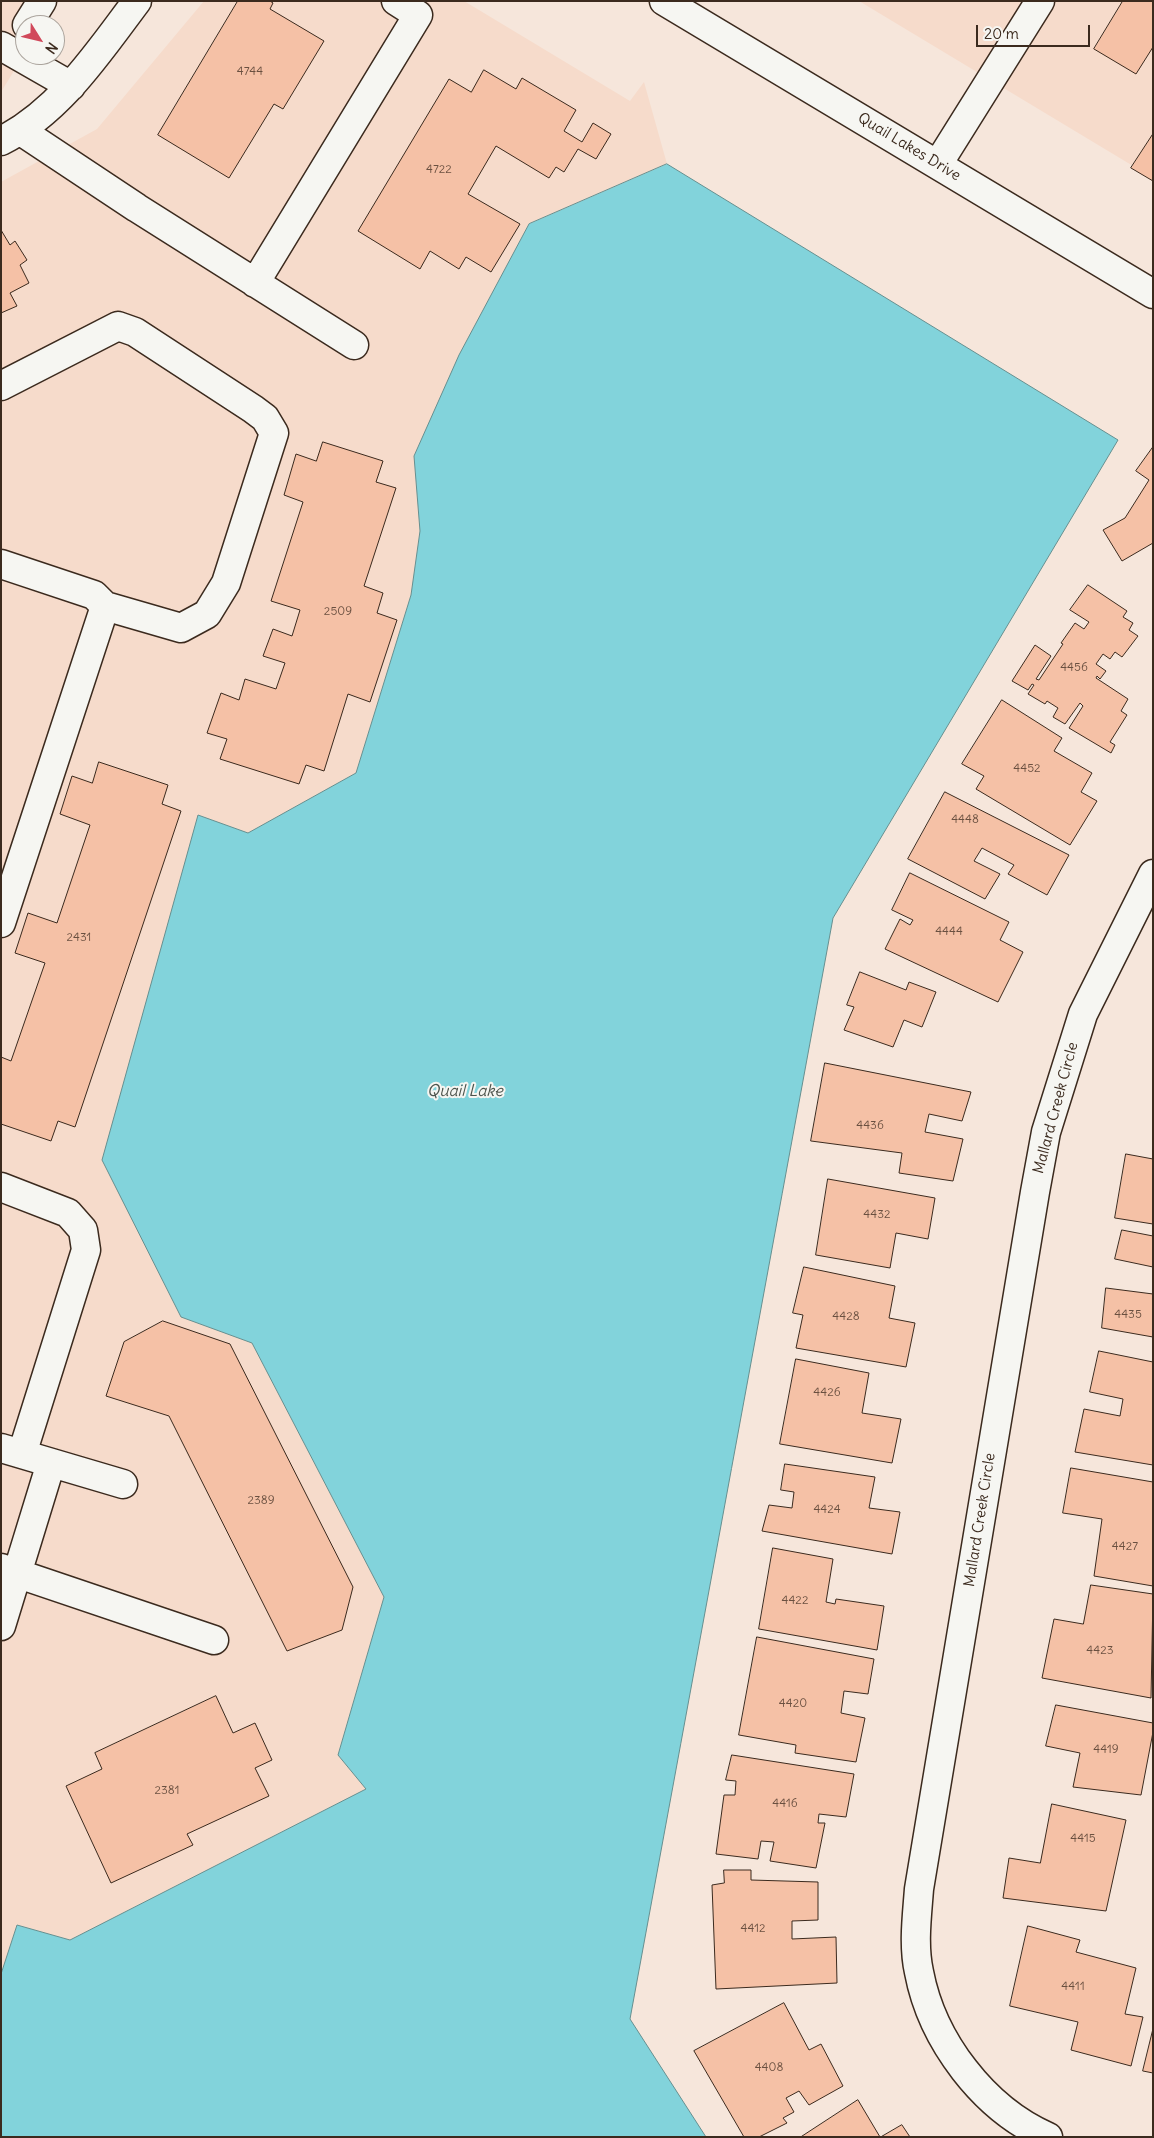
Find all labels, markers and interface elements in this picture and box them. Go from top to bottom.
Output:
north arrow [15,15,65,65]
scale bar [979,15,1093,47]
text: 20 m [984,24,1019,43]
text: N [41,39,61,57]
house number: 4744 [237,65,263,79]
street label: Quail Lakes Drive [854,109,964,185]
house number: 4722 [426,163,452,177]
house number: 2509 [324,605,352,619]
house number: 4456 [1060,661,1088,675]
house number: 4452 [1013,762,1041,776]
house number: 4448 [951,813,979,827]
house number: 4444 [935,925,963,939]
house number: 2431 [67,931,91,945]
street label: Mallard Creek Circle [1030,1040,1082,1176]
water label: Quail Lake [427,1081,503,1101]
house number: 4436 [856,1119,884,1133]
house number: 4432 [863,1208,891,1222]
house number: 4435 [1114,1308,1142,1322]
house number: 4428 [832,1310,860,1324]
house number: 4426 [813,1386,841,1400]
street label: Mallard Creek Circle [961,1452,999,1588]
house number: 2389 [247,1494,275,1508]
house number: 4424 [813,1503,841,1517]
house number: 4427 [1112,1540,1138,1554]
house number: 4422 [781,1594,809,1608]
house number: 4423 [1086,1644,1114,1658]
house number: 4420 [779,1697,807,1711]
house number: 4419 [1093,1743,1119,1757]
house number: 2381 [154,1784,180,1798]
house number: 4416 [772,1797,798,1811]
house number: 4415 [1070,1832,1096,1846]
house number: 4412 [740,1922,766,1936]
house number: 4411 [1061,1980,1085,1994]
house number: 4408 [755,2061,783,2075]

